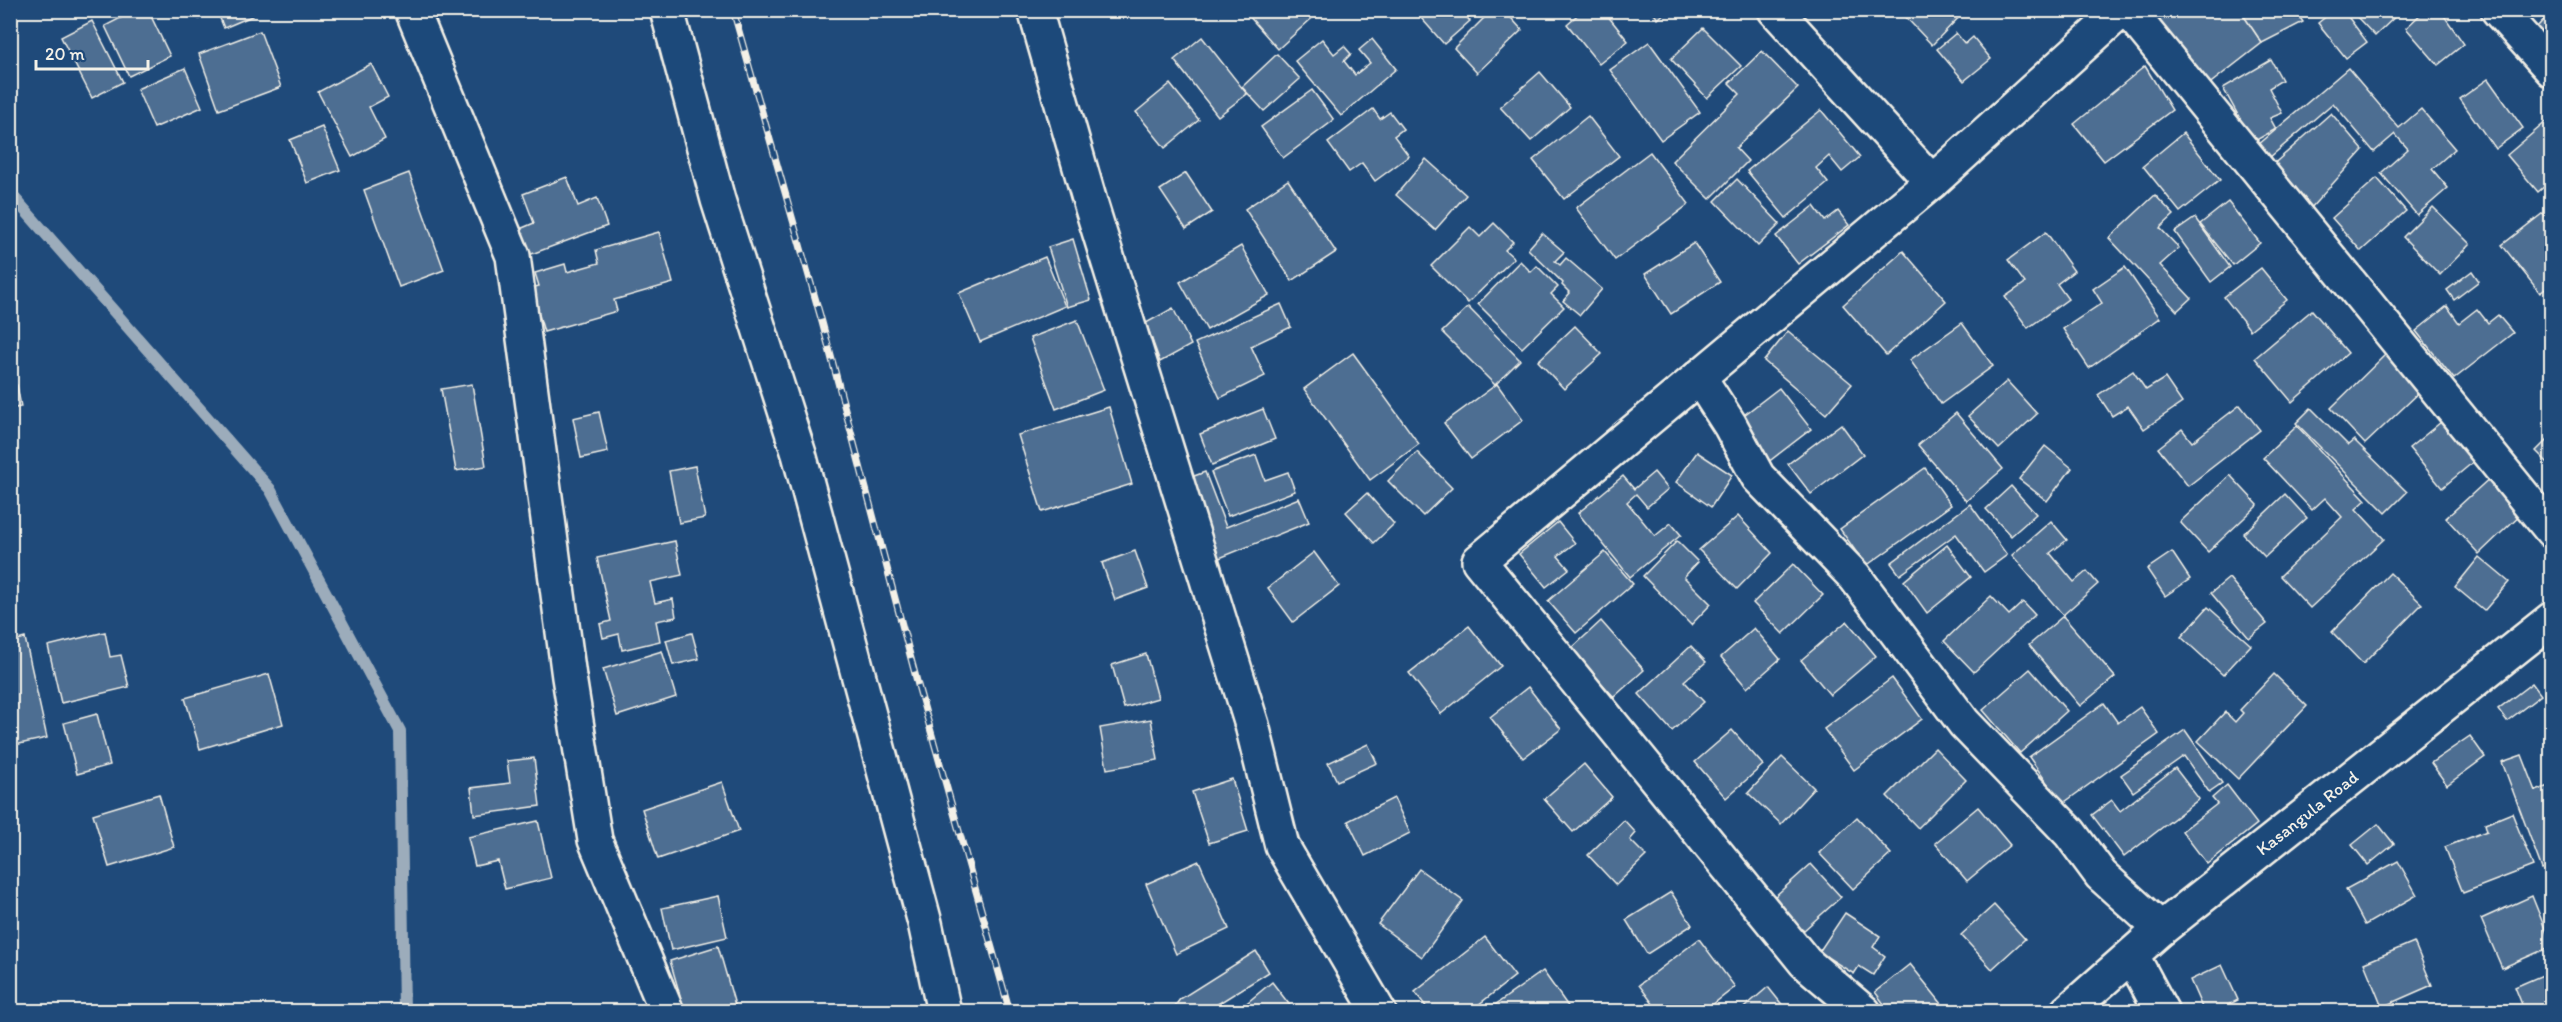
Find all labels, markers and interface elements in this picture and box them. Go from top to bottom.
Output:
scale bar [36,33,148,71]
text: 20 m [45,43,85,65]
street label: Kasangula Road [2252,766,2363,860]

